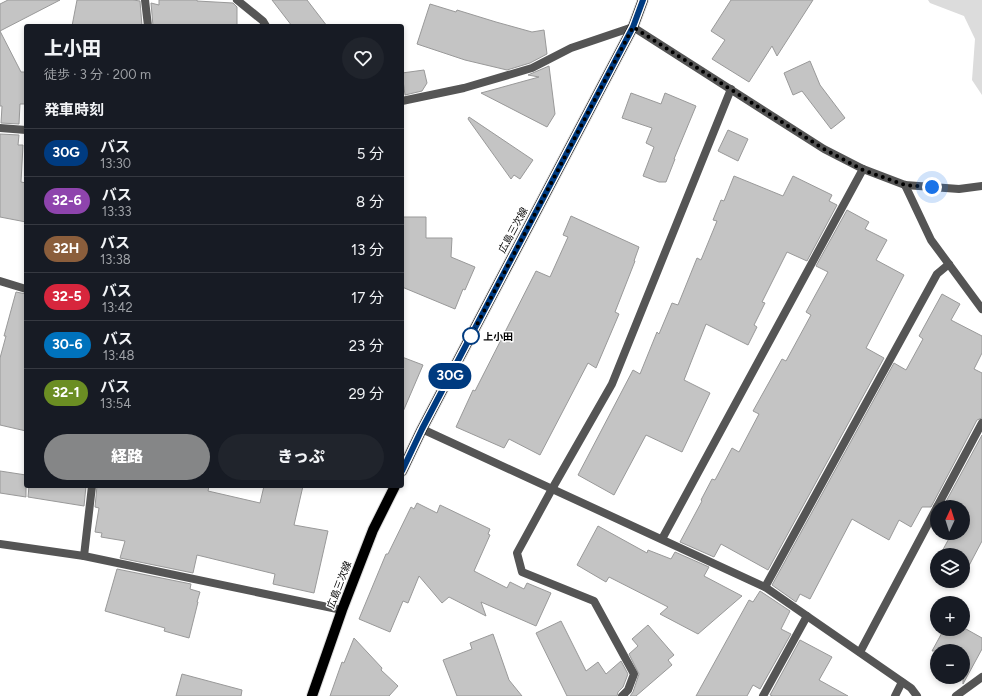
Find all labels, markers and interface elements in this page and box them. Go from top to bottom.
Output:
text: 上小田 [44,37,101,60]
button: heart [342,37,384,79]
text: 徒歩 · 3 分 · 200 m [44,67,151,82]
text: 発車時刻 [44,101,104,119]
text: バス [100,138,130,156]
text: 30G [52,144,80,161]
text: 5 分 [357,145,384,163]
text: 13:30 [100,156,131,171]
your location [922,177,942,197]
text: バス [102,186,132,204]
text: 32-6 [52,192,82,209]
text: 8 分 [356,193,384,211]
text: 13:33 [102,204,132,219]
street label: 広島三次線 [496,205,530,255]
text: バス [100,234,130,252]
text: 32H [53,240,79,257]
text: 13 分 [351,241,384,259]
text: 13:38 [100,252,131,267]
text: バス [102,282,132,300]
text: 32-5 [52,288,82,305]
text: 17 分 [351,289,384,307]
text: 13:42 [102,300,133,315]
marker: 上小田 [462,327,480,345]
text: バス [103,330,133,348]
place label: 上小田 [483,330,513,343]
text: 30-6 [52,336,83,353]
text: 23 分 [349,337,384,355]
text: 13:48 [103,348,135,363]
line badge: 30G [427,363,473,389]
text: 30G [436,367,464,384]
text: バス [100,378,130,396]
text: 32-1 [52,384,80,401]
text: 29 分 [348,385,384,403]
text: 13:54 [100,396,131,411]
button: 経路 [44,434,210,480]
button: きっぷ [218,434,384,480]
north arrow [930,500,970,540]
map controls [930,500,970,684]
button: layers [930,548,970,588]
street label: 広島三次線 [324,559,354,611]
button: + [930,596,970,636]
button: − [930,644,970,684]

